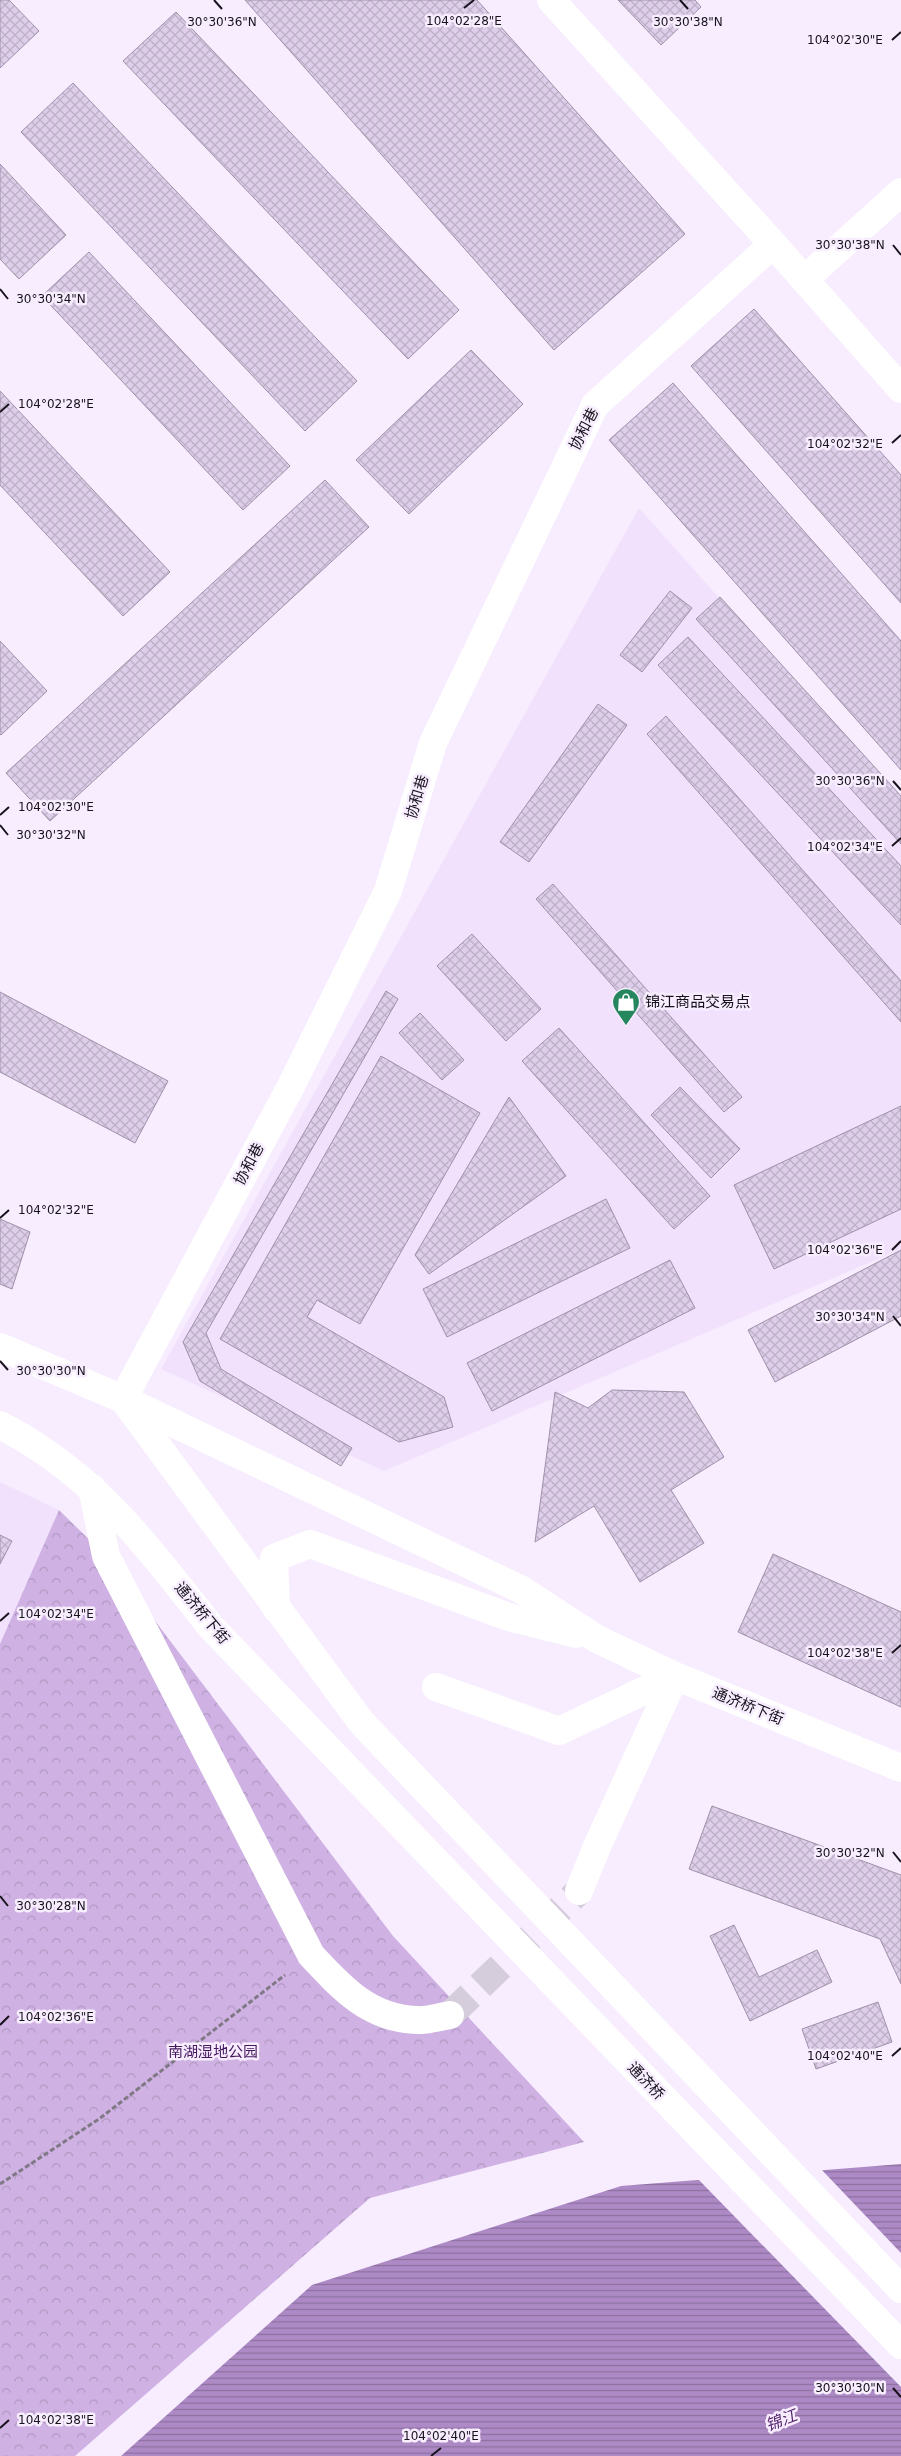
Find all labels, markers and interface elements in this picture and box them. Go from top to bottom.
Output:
text: 104°02'28"E [426,14,502,28]
text: 30°30'36"N [187,15,257,29]
text: 30°30'38"N [653,15,723,29]
text: 104°02'30"E [807,33,883,47]
text: 30°30'38"N [815,238,885,252]
text: 30°30'34"N [16,292,86,306]
text: 104°02'28"E [18,397,94,411]
street label: 协和巷 [566,405,602,453]
text: 104°02'32"E [807,437,883,451]
street label: 协和巷 [402,773,432,821]
text: 30°30'36"N [815,774,885,788]
text: 104°02'30"E [18,800,94,814]
text: 30°30'32"N [16,828,86,842]
text: 104°02'34"E [807,840,883,854]
shop icon: 锦江商品交易点 [611,987,641,1026]
place label: 锦江商品交易点 [645,993,750,1011]
street label: 协和巷 [230,1140,268,1188]
text: 104°02'32"E [18,1203,94,1217]
text: 104°02'36"E [807,1243,883,1257]
text: 30°30'34"N [815,1310,885,1324]
text: 30°30'30"N [16,1364,86,1378]
street label: 通济桥下街 [171,1578,233,1648]
text: 104°02'34"E [18,1607,94,1621]
text: 104°02'38"E [807,1646,883,1660]
street label: 通济桥下街 [710,1684,786,1728]
text: 30°30'32"N [815,1846,885,1860]
text: 30°30'28"N [16,1899,86,1913]
text: 104°02'36"E [18,2010,94,2024]
park label: 南湖湿地公园 [168,2043,258,2061]
text: 104°02'40"E [807,2049,883,2063]
street label: 通济桥 [624,2059,668,2103]
text: 30°30'30"N [815,2381,885,2395]
water label: 锦江 [763,2405,801,2435]
text: 104°02'38"E [18,2413,94,2427]
text: 104°02'40"E [403,2429,479,2443]

